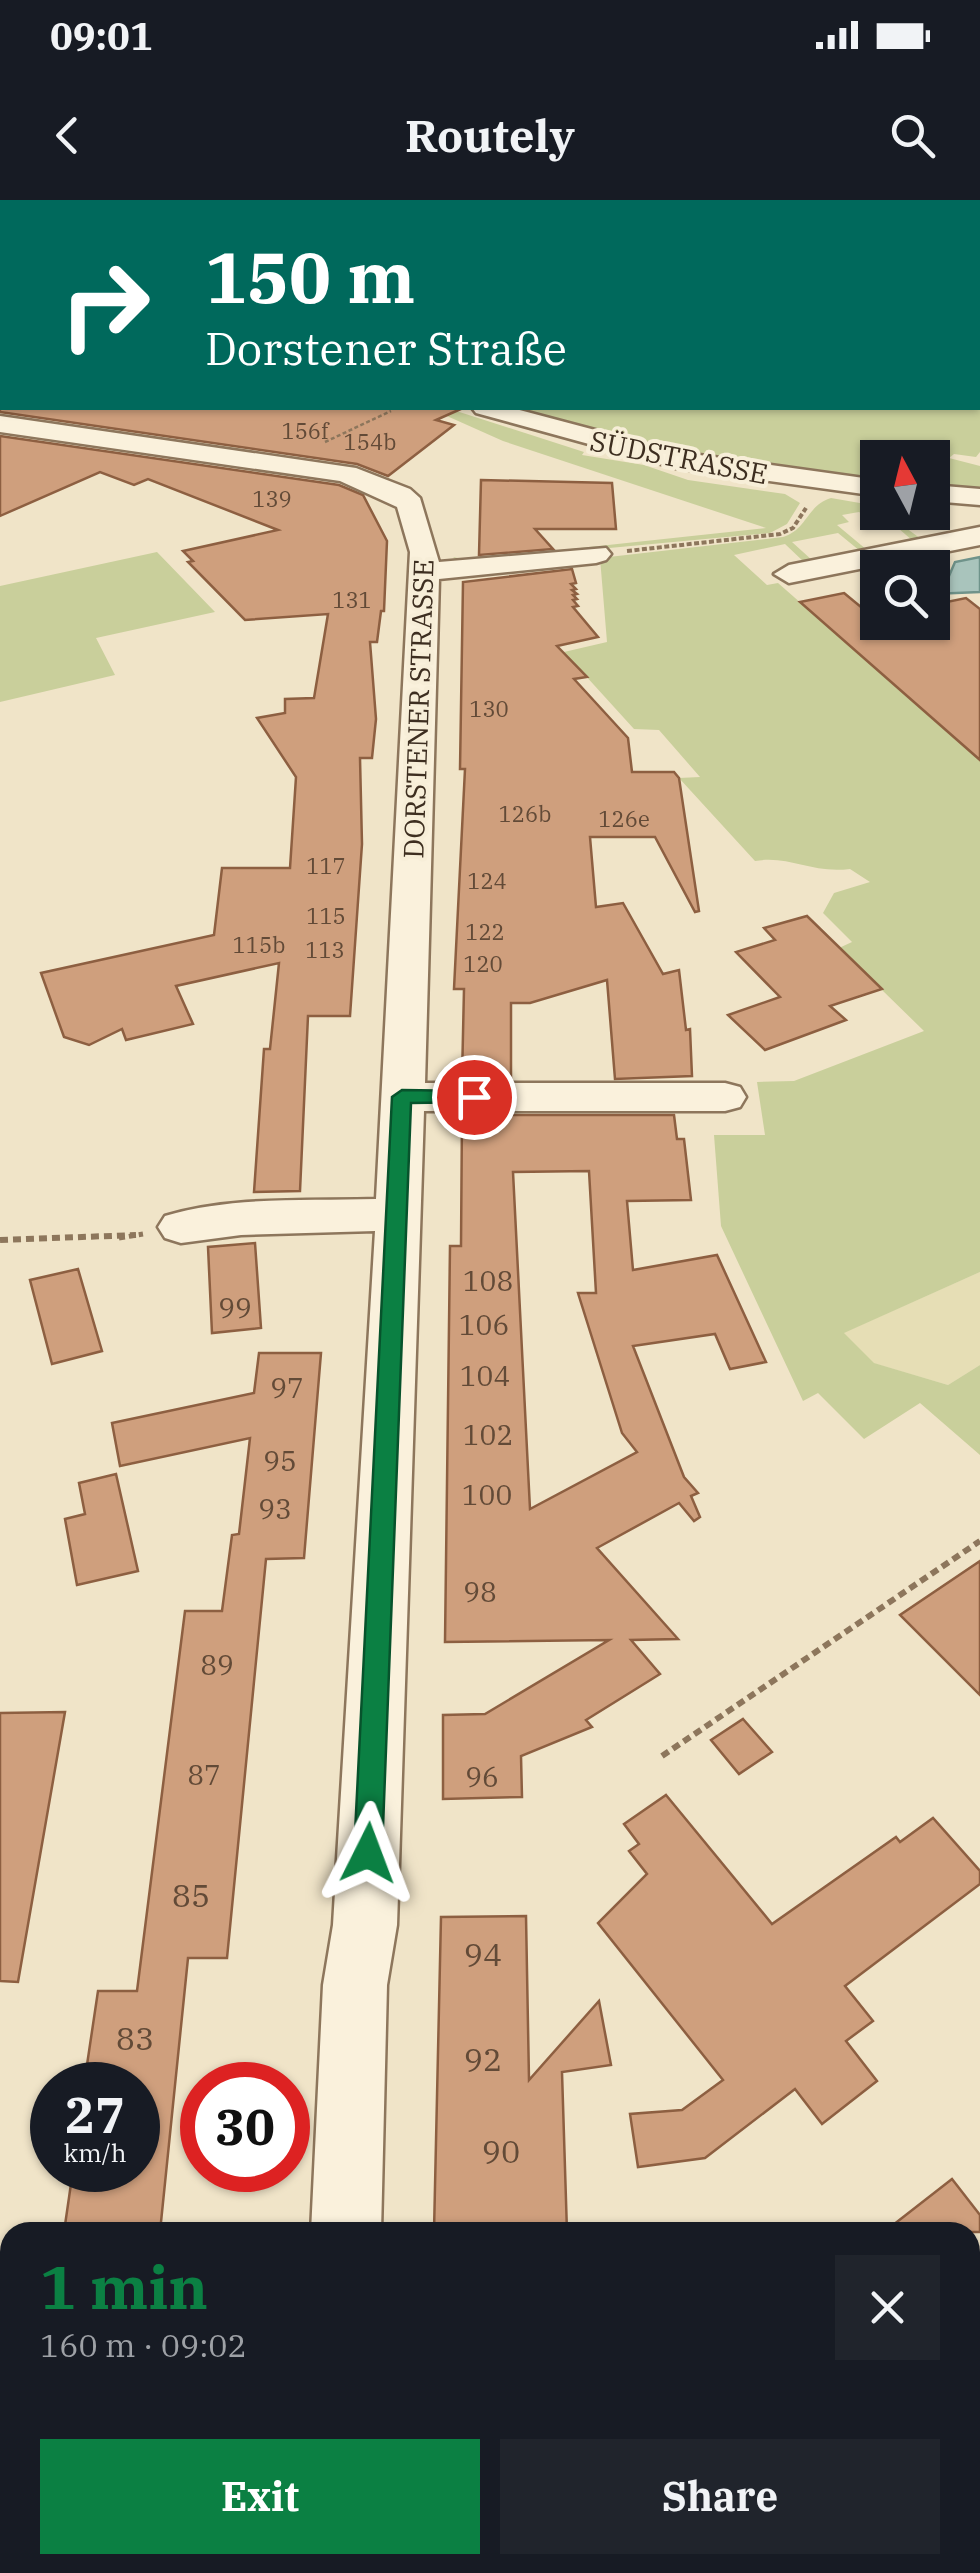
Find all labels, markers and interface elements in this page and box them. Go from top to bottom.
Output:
text: 09:01 [50,11,153,60]
text: Routely [405,106,575,164]
icon: back [40,108,95,163]
icon: search [885,108,940,163]
text: 150 m [205,231,415,322]
icon: right [40,240,170,370]
text: Dorstener Straße [205,319,567,377]
house number: 156f [281,416,330,445]
street label: SÜDSTRASSE [587,422,771,492]
house number: 154b [344,427,396,456]
north arrow [860,440,950,530]
map controls [860,440,950,640]
house number: 139 [252,484,292,513]
button: search [860,550,950,640]
street label: DORSTENER STRASSE [394,559,442,859]
house number: 131 [332,585,372,614]
house number: 130 [469,694,509,723]
house number: 126b [499,799,551,828]
house number: 126e [598,804,650,833]
house number: 117 [306,851,346,880]
house number: 124 [467,866,507,895]
house number: 115 [306,901,346,930]
house number: 122 [465,917,505,946]
house number: 115b [233,930,285,959]
house number: 113 [305,935,345,964]
house number: 120 [463,949,503,978]
pin [432,1055,517,1140]
icon: arrive [447,1070,502,1125]
house number: 108 [463,1262,513,1299]
house number: 99 [218,1289,252,1326]
house number: 106 [459,1306,509,1343]
house number: 104 [460,1357,510,1394]
house number: 97 [270,1369,304,1406]
house number: 102 [463,1416,513,1453]
house number: 95 [263,1442,297,1479]
house number: 100 [462,1476,512,1513]
house number: 93 [258,1490,292,1527]
house number: 98 [463,1573,497,1610]
house number: 89 [200,1646,234,1683]
house number: 87 [187,1756,221,1793]
house number: 96 [465,1758,499,1795]
position arrow [316,1801,420,1905]
house number: 85 [172,1874,210,1916]
house number: 94 [464,1933,502,1975]
house number: 83 [116,2017,154,2059]
house number: 92 [464,2038,502,2080]
speed limit sign: 30 [180,2062,310,2192]
text: 27 [65,2082,125,2147]
house number: 90 [482,2130,520,2172]
text: km/h [63,2136,127,2169]
text: 1 min [40,2247,208,2326]
button: close [835,2255,940,2360]
text: 160 m · 09:02 [40,2324,247,2366]
button: Exit [40,2439,480,2554]
button: Share [500,2439,940,2554]

